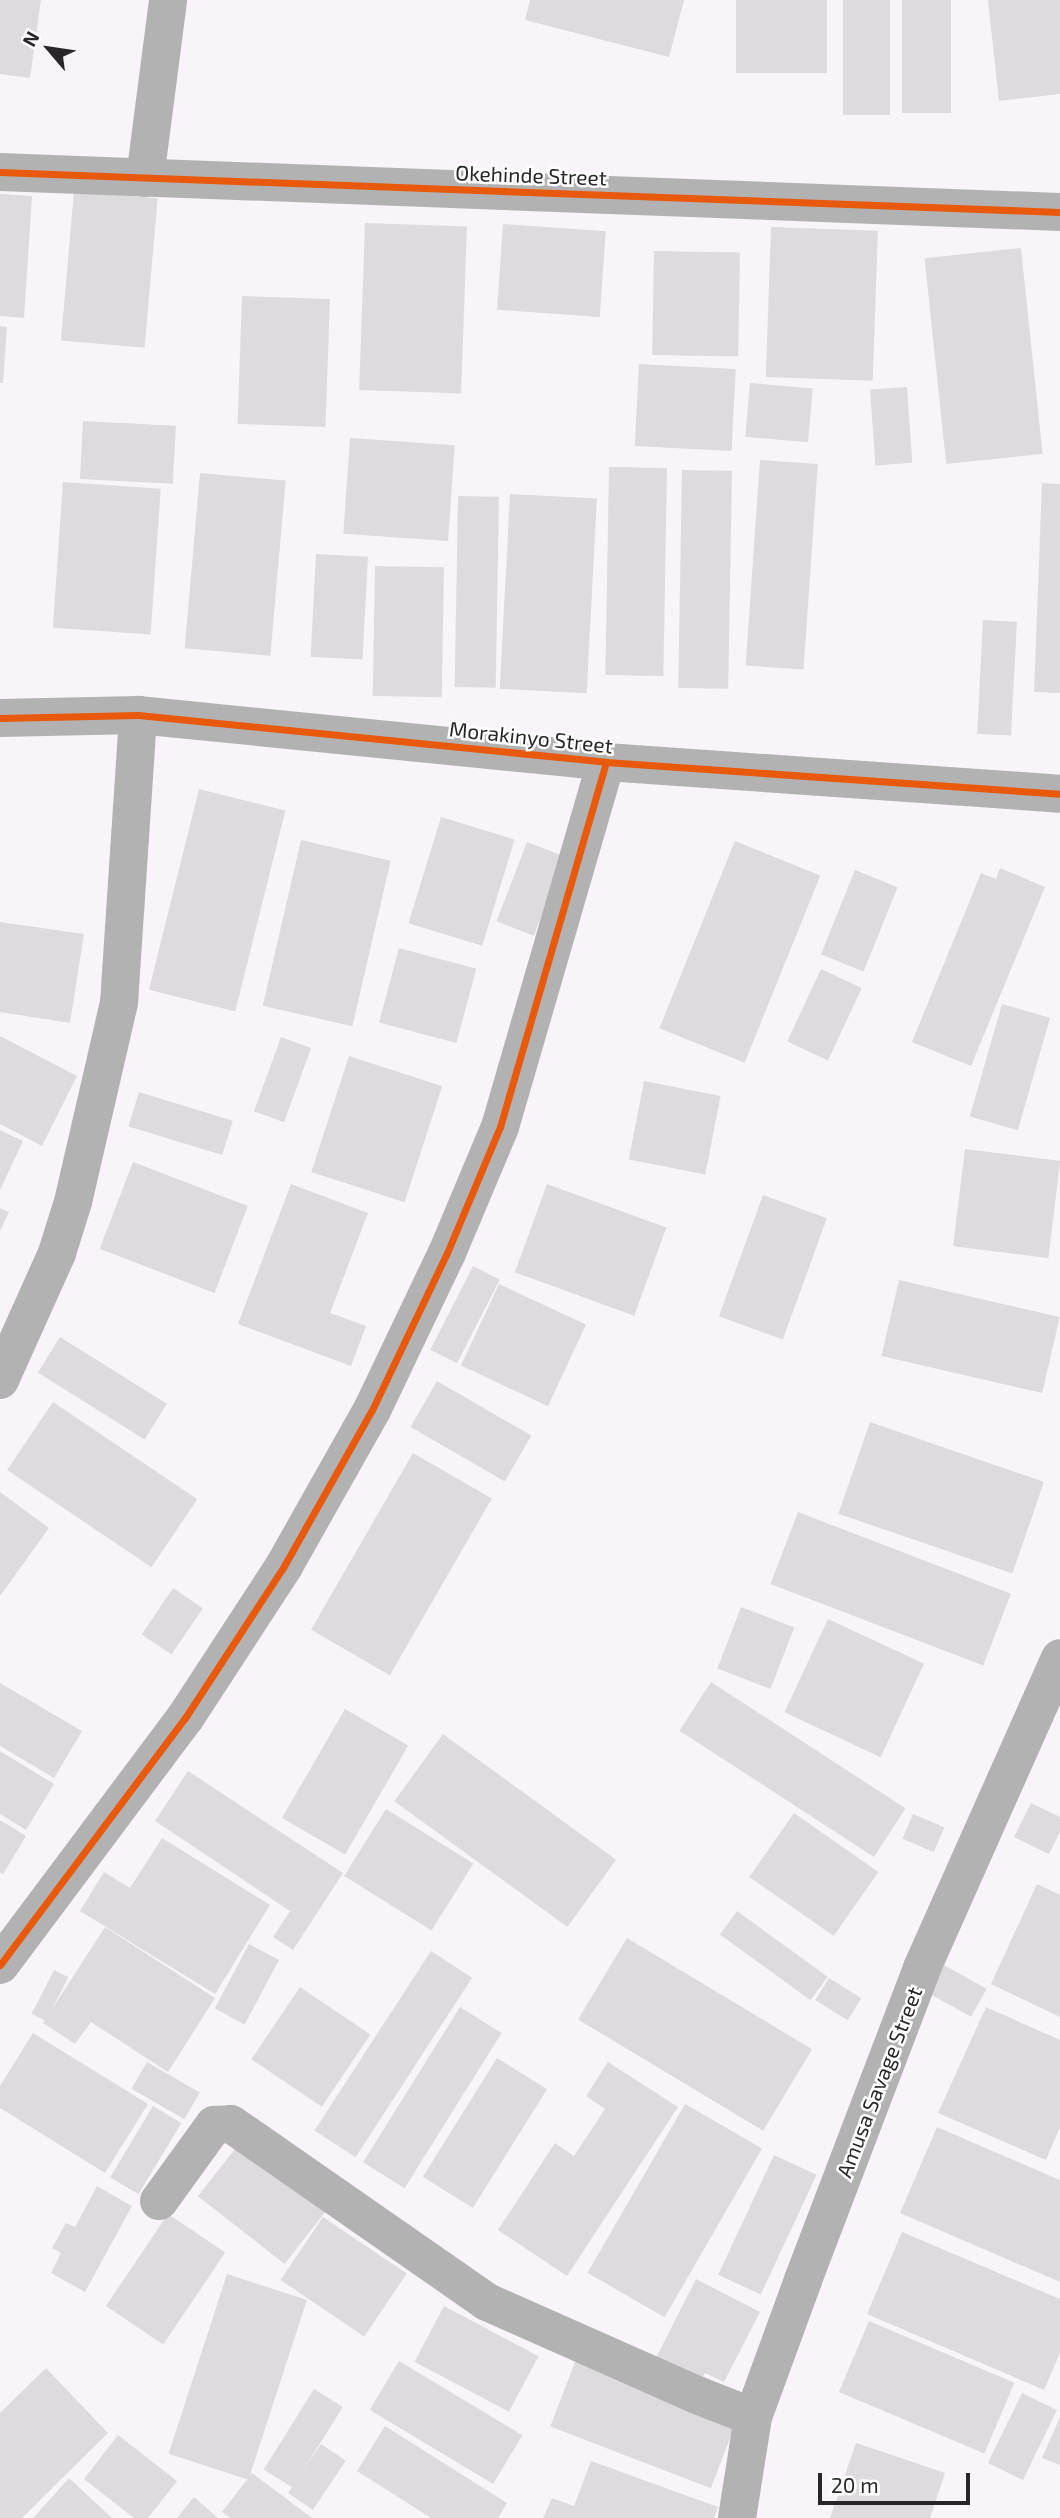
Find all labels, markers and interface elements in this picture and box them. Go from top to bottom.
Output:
north arrow [14,14,84,84]
text: N [17,27,44,50]
street label: Okehinde Street [455,160,607,190]
street label: Morakinyo Street [448,716,614,758]
street label: Amusa Savage Street [831,1983,927,2181]
scale bar [822,2458,974,2502]
text: 20 m [831,2472,879,2497]

